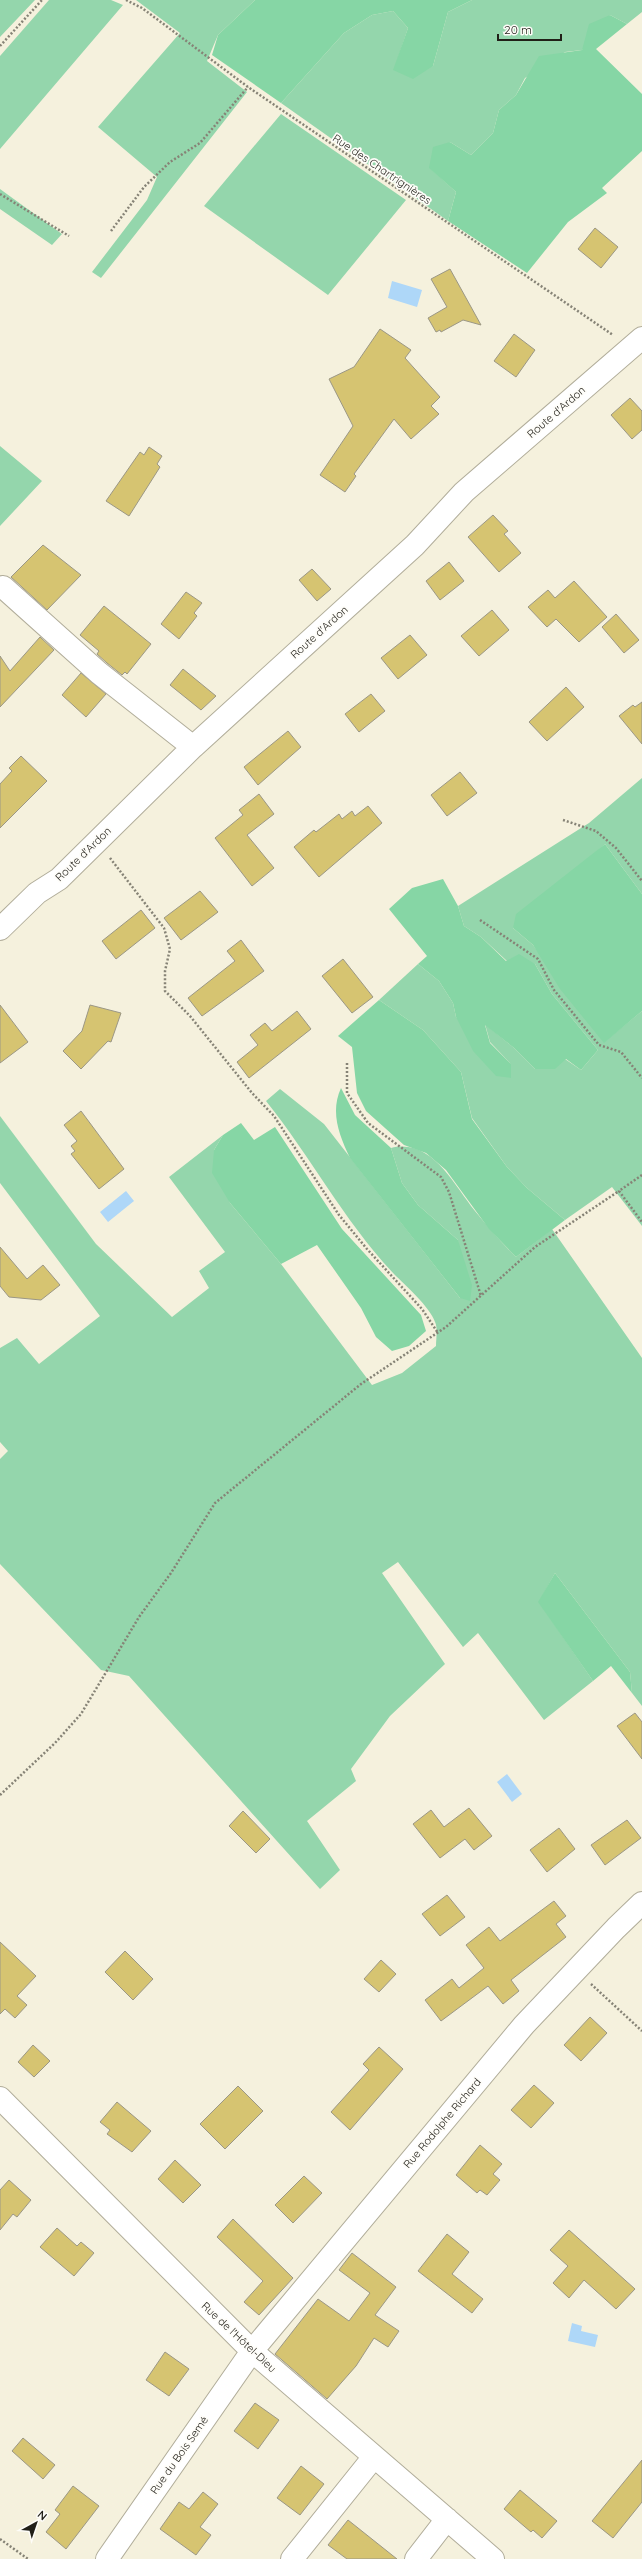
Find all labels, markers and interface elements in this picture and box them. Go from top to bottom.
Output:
scale bar [498,16,561,42]
text: 20 m [504,22,532,37]
street label: Rue des Chartrignières [330,131,434,207]
street label: Route d'Ardon [524,383,588,441]
street label: Route d'Ardon [287,602,351,662]
street label: Route d'Ardon [52,824,114,884]
street label: Rue Rodolphe Richard [400,2075,484,2171]
street label: Rue de l'Hôtel-Dieu [199,2299,279,2375]
street label: Rue du Bois Semé [147,2413,211,2497]
north arrow [16,2503,56,2543]
text: N [35,2507,50,2523]

